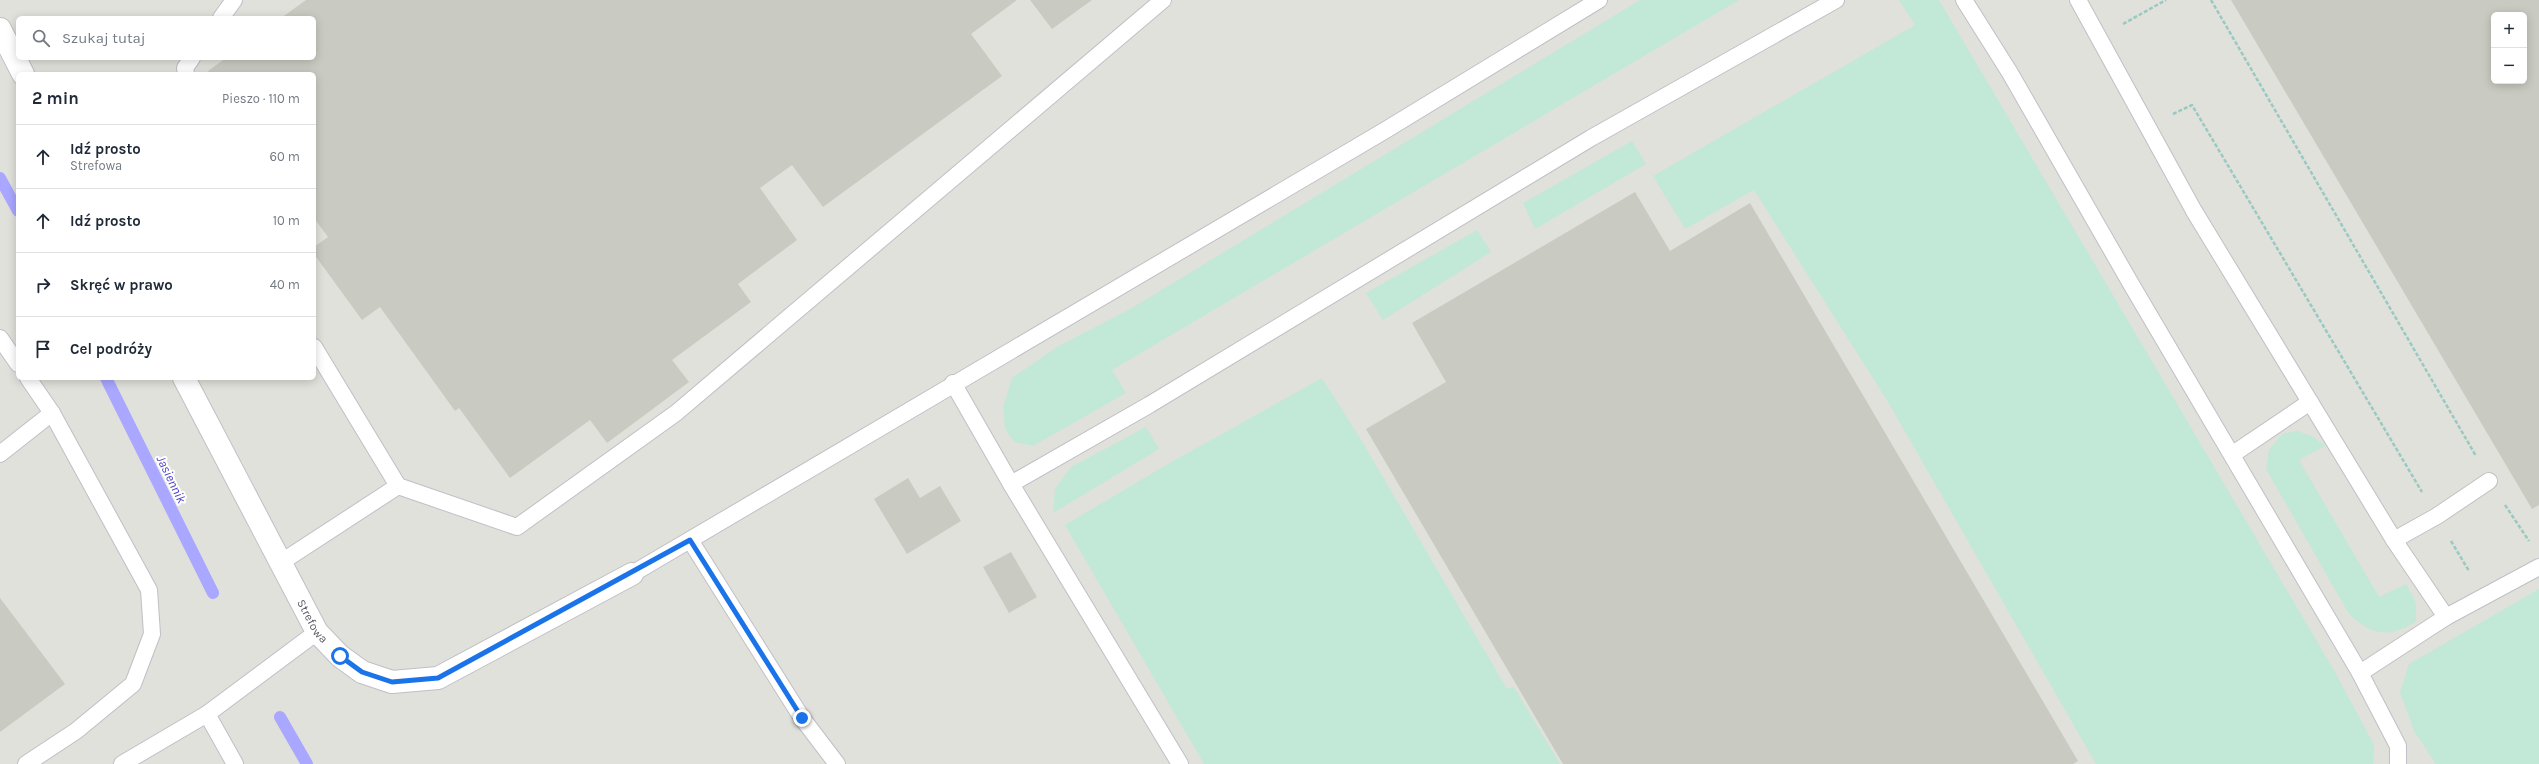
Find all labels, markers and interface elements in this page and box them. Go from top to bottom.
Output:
map controls [2491,12,2527,84]
button: + [2491,12,2527,48]
search box [16,16,316,60]
icon: search [30,27,52,49]
text: Szukaj tutaj [62,29,146,47]
button: − [2491,48,2527,84]
text: 2 min [32,88,79,108]
text: Pieszo · 110 m [222,91,300,106]
text: Idź prosto [70,140,141,158]
icon: ahead [32,146,54,168]
text: 60 m [270,149,300,164]
text: Strefowa [70,158,122,173]
icon: ahead [32,210,54,232]
text: Idź prosto [70,212,141,230]
text: 10 m [273,213,300,228]
icon: right [32,274,54,296]
text: Skręć w prawo [70,276,173,294]
text: 40 m [270,277,300,292]
icon: arrive [32,338,54,360]
text: Cel podróży [70,340,152,358]
water label: Jasiennik [154,453,190,506]
street label: Strefowa [294,597,331,646]
route start [331,647,349,665]
route end [793,709,811,727]

